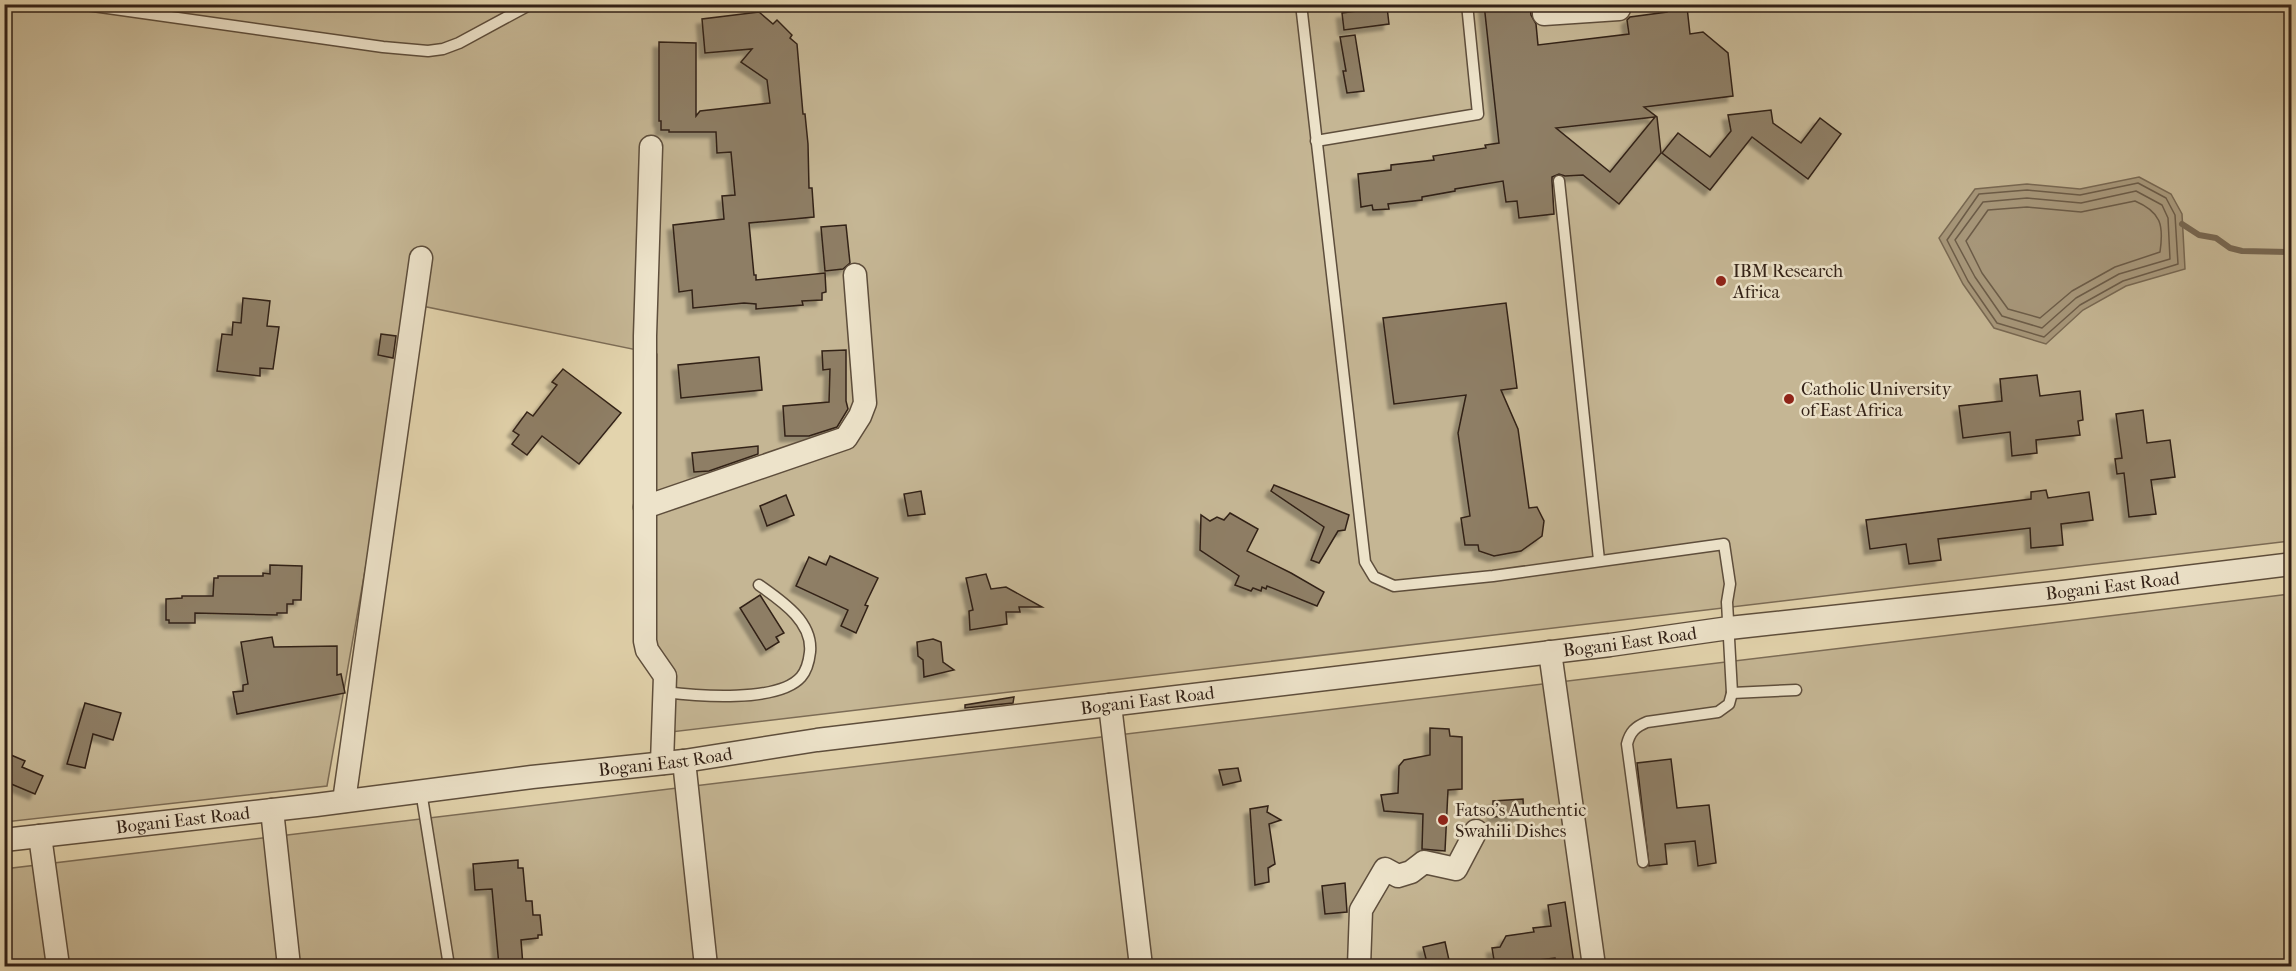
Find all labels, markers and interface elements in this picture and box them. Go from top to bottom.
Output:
place label: IBM Research Africa [1732,261,1843,303]
marker: IBM Research Africa [1714,274,1728,288]
place label: Catholic University of East Africa [1801,379,1953,421]
marker: Catholic University of East Africa [1782,392,1796,406]
street label: Bogani East Road [2045,568,2181,605]
street label: Bogani East Road [1562,623,1698,662]
street label: Bogani East Road [1079,682,1216,719]
street label: Bogani East Road [597,743,734,781]
place label: Fatso's Authentic Swahili Dishes [1455,800,1586,842]
street label: Bogani East Road [115,802,251,838]
marker: Fatso's Authentic Swahili Dishes [1436,813,1450,827]

